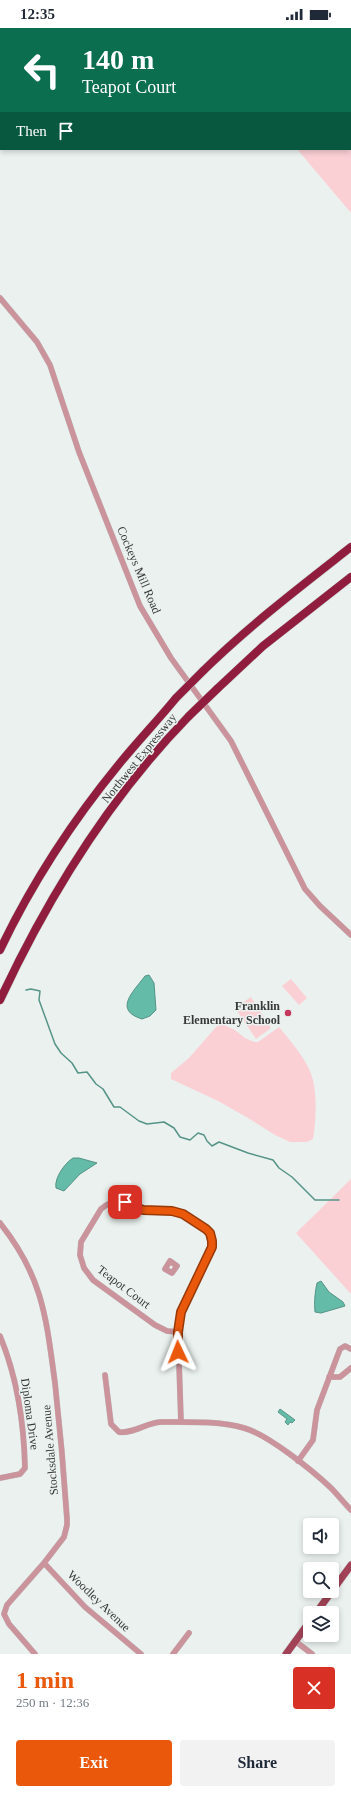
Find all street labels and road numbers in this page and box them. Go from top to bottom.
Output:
street label: Cockeys Mill Road [114,524,164,616]
street label: Northwest Expressway [99,710,179,806]
street label: Teapot Court [95,1263,154,1312]
street label: Diploma Drive [18,1377,42,1451]
street label: Stocksdale Avenue [39,1404,61,1496]
street label: Woodley Avenue [65,1568,133,1634]

